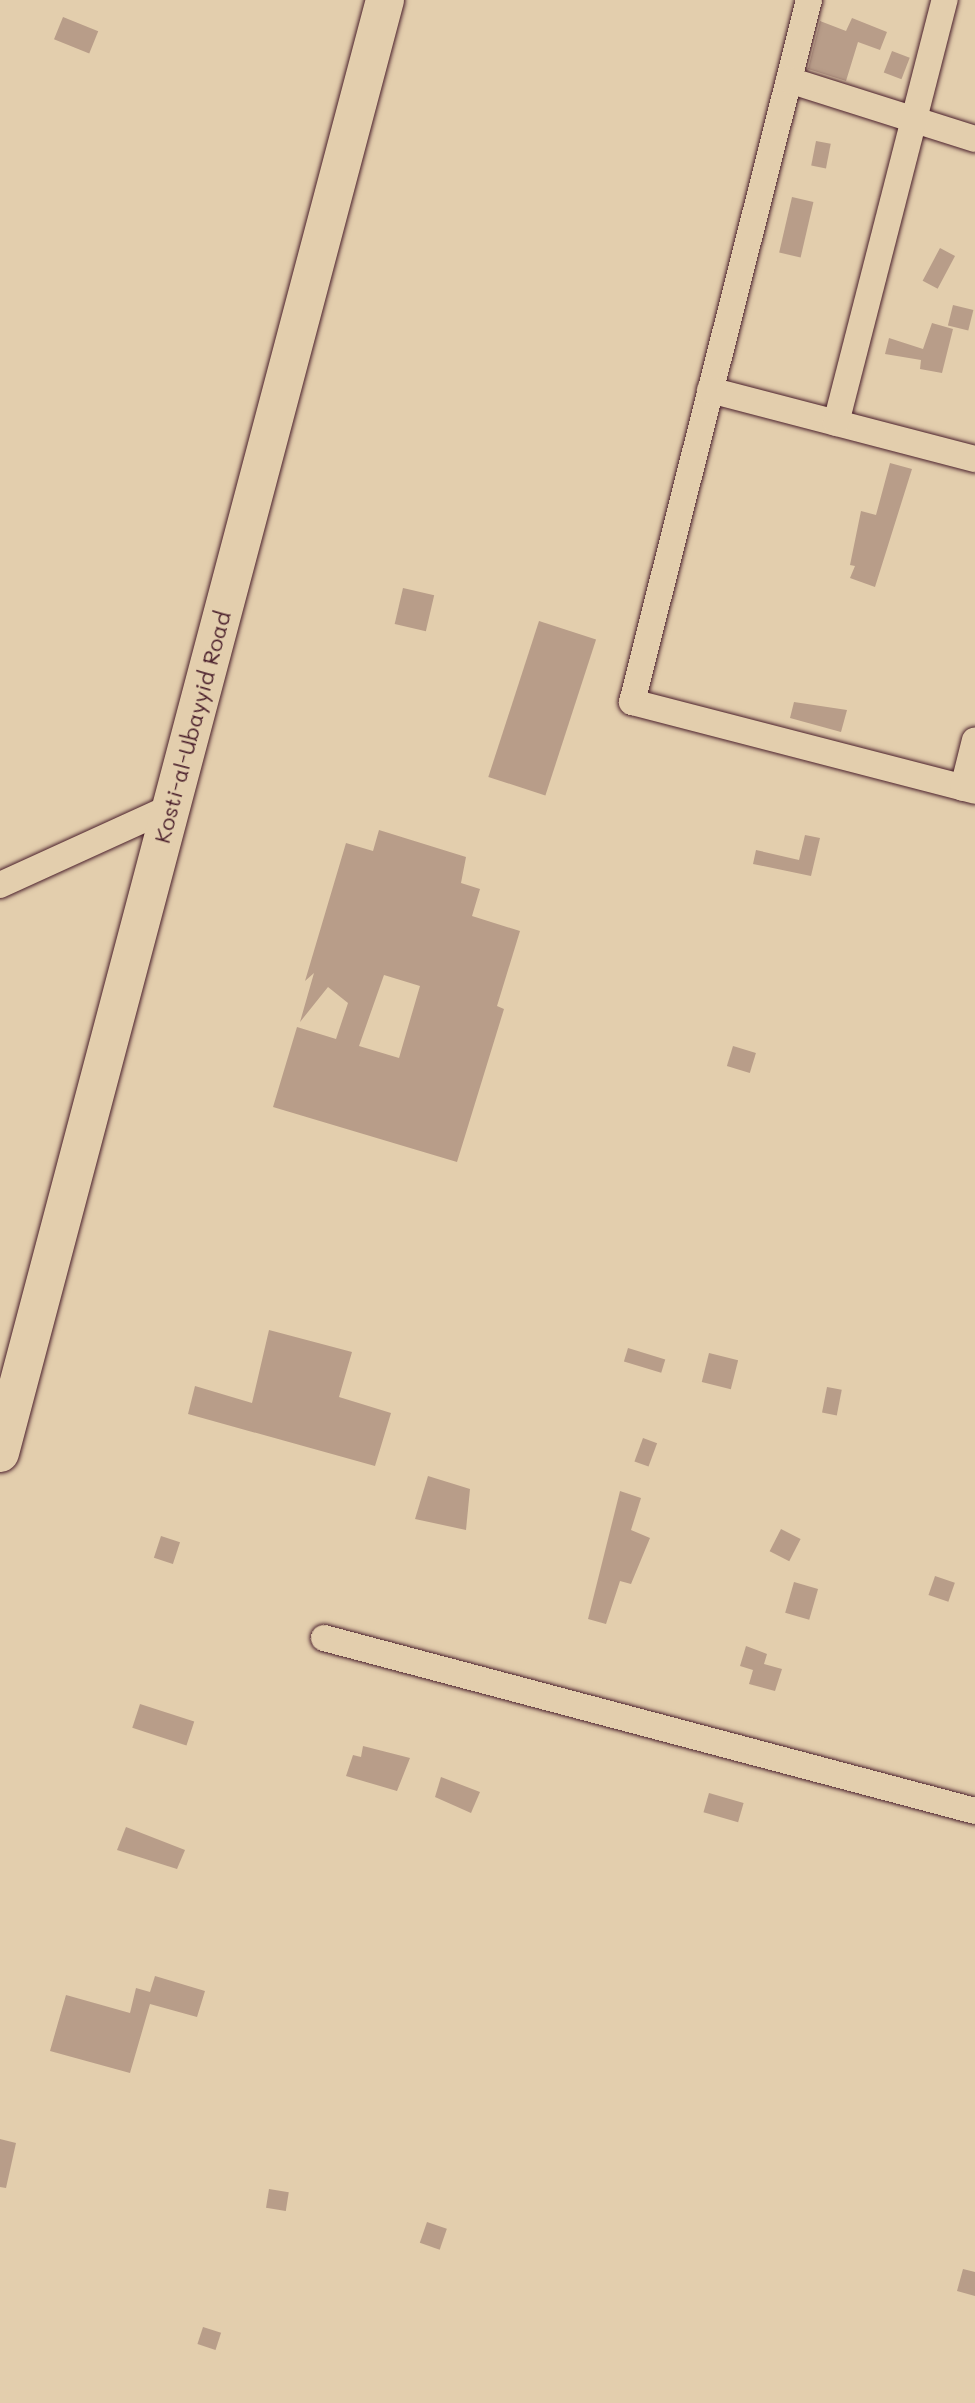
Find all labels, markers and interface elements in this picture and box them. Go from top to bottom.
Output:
street label: Kosti-al-Ubayyid Road [148,608,236,846]

